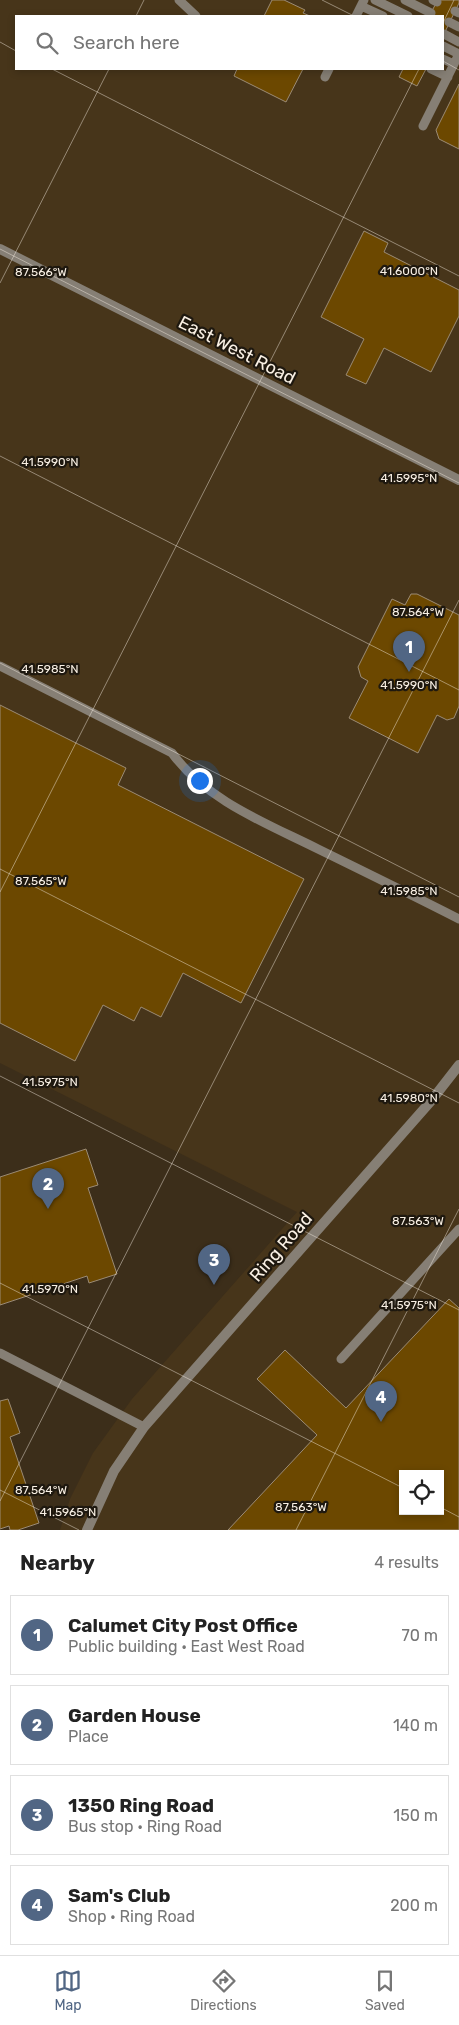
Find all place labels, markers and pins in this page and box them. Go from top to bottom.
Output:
pin: 1 [393,631,425,672]
pin: 2 [32,1168,64,1209]
pin: 3 [198,1244,230,1285]
pin: 4 [365,1381,397,1422]

